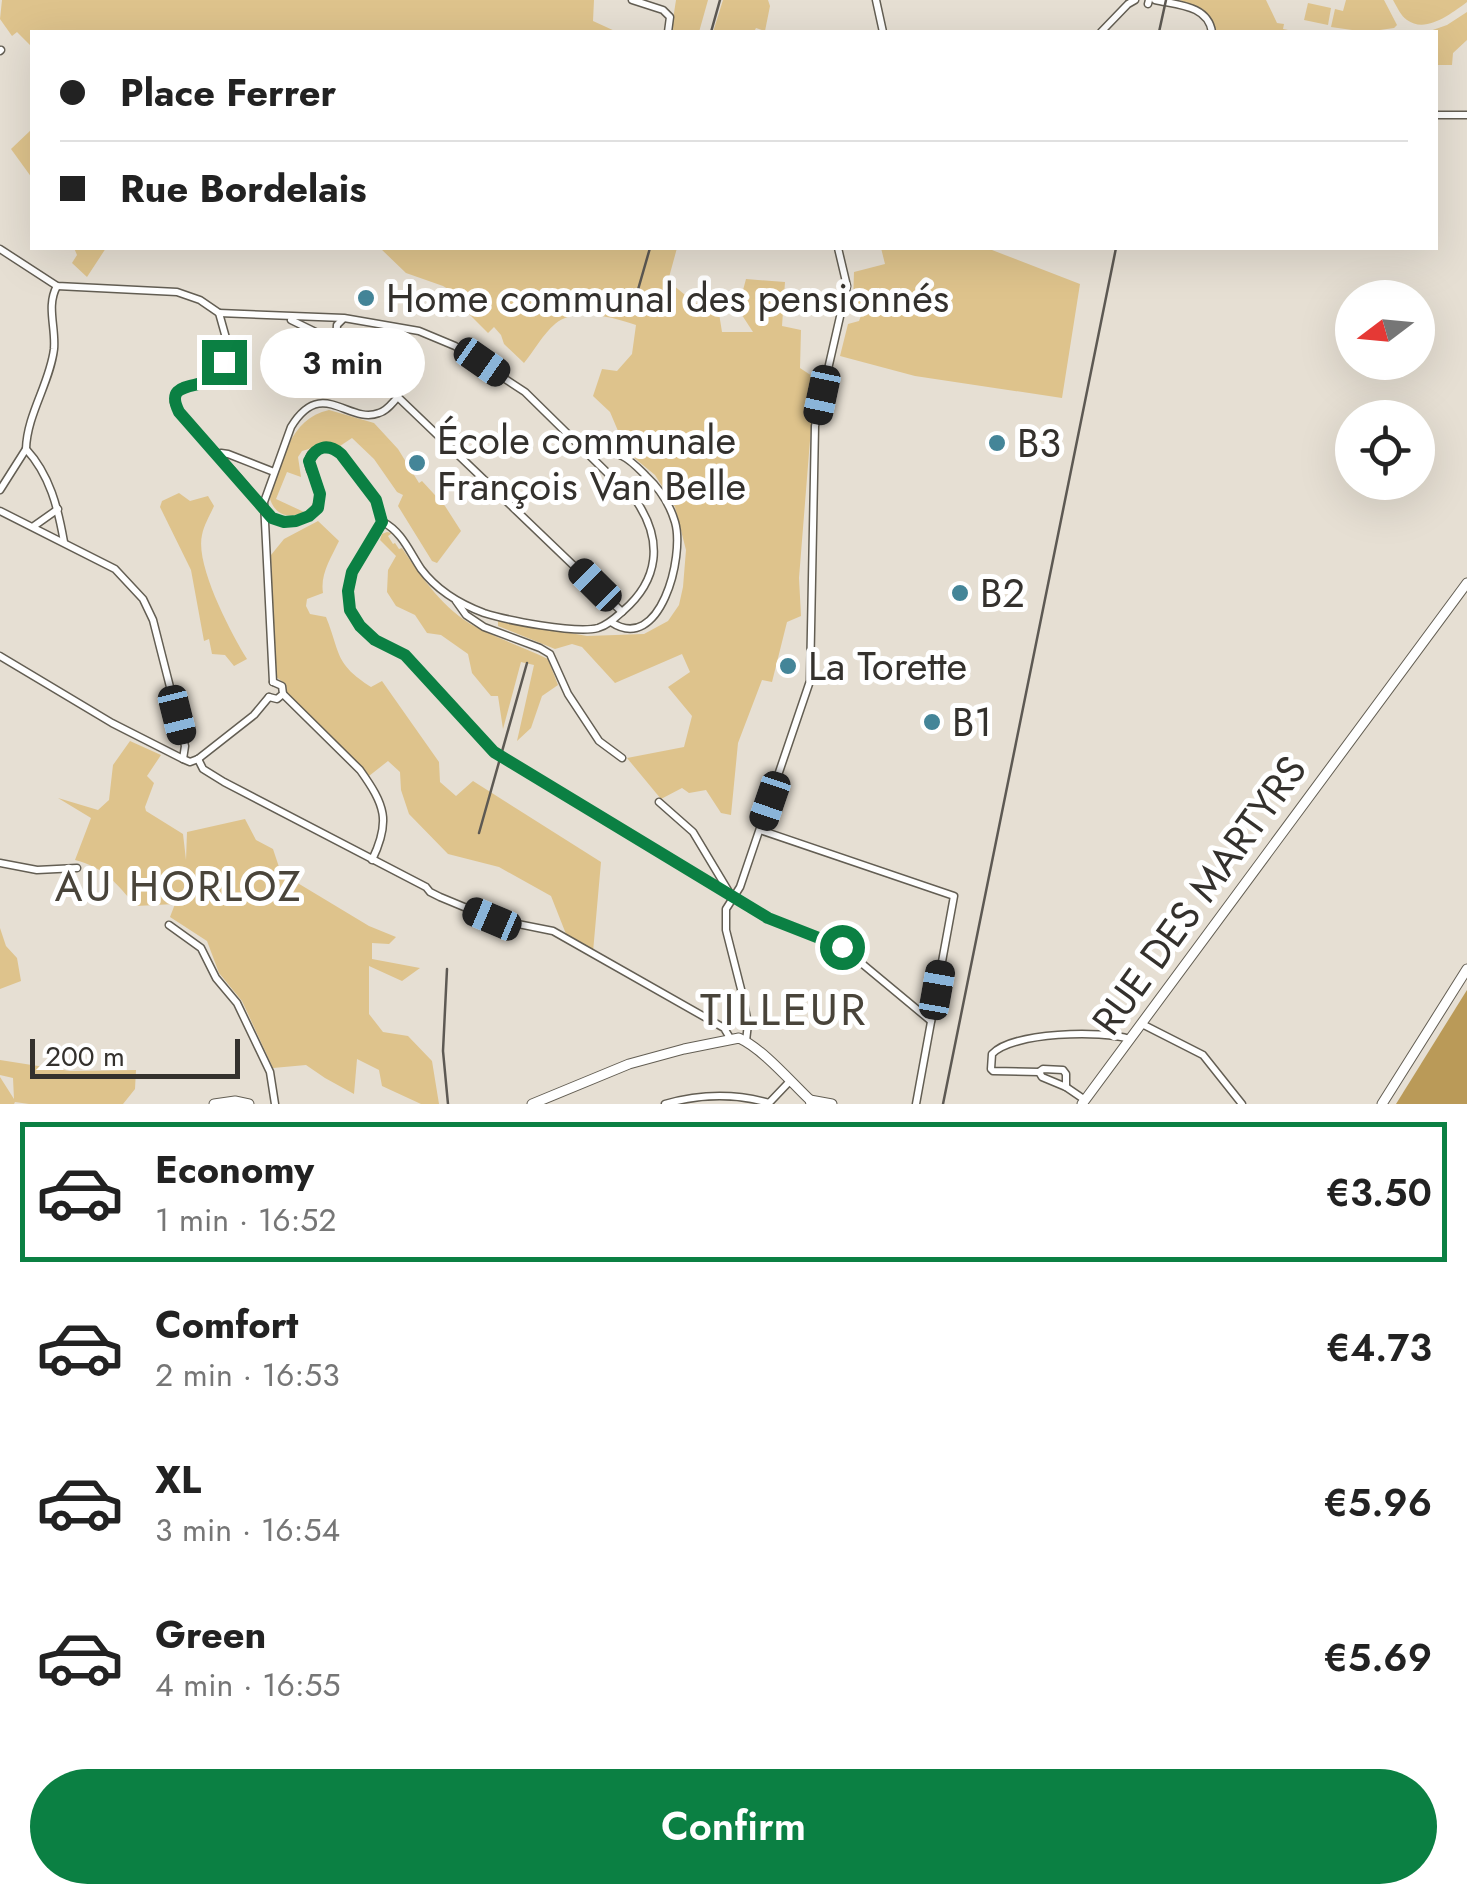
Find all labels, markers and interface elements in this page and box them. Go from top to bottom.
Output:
text: Place Ferrer [120,65,336,120]
text: Rue Bordelais [120,161,367,216]
place label: Home communal des pensionnés [386,269,949,327]
north arrow [1335,280,1435,380]
map controls [1335,280,1435,500]
marker: Home communal des pensionnés [355,287,377,309]
callout: 3 min [259,327,424,397]
car [449,333,515,391]
route end [202,340,247,385]
text: 3 min [302,340,383,386]
car [801,363,843,427]
button: locate [1335,400,1435,500]
place label: École communale François Van Belle [437,411,746,515]
place label: B3 [1017,414,1061,472]
marker: B3 [986,432,1008,454]
marker: École communale François Van Belle [406,452,428,474]
car [563,553,627,617]
place label: B2 [980,564,1025,622]
marker: B2 [949,582,971,604]
place label: La Torette [808,637,967,695]
marker: La Torette [777,655,799,677]
car [155,682,199,748]
place label: B1 [952,693,992,751]
marker: B1 [921,711,943,733]
street label: RUE DES MARTYRS [1078,744,1320,1046]
car [746,768,794,834]
district label: AU HORLOZ [55,856,303,917]
car [459,893,525,945]
route start [820,925,865,970]
car [917,958,957,1022]
district label: TILLEUR [700,977,868,1042]
scale bar [30,1034,240,1078]
text: 200 m [45,1036,125,1077]
text: Economy [155,1142,314,1197]
icon: car [35,1147,125,1237]
text: €3.50 [1326,1165,1432,1220]
text: 1 min · 16:52 [155,1197,337,1243]
text: Comfort [155,1297,298,1352]
icon: car [35,1302,125,1392]
text: €4.73 [1326,1320,1432,1375]
text: 2 min · 16:53 [155,1352,340,1398]
text: XL [155,1452,201,1507]
icon: car [35,1457,125,1547]
text: €5.96 [1324,1475,1432,1530]
text: 3 min · 16:54 [155,1507,340,1553]
text: Green [155,1607,266,1662]
icon: car [35,1612,125,1702]
text: €5.69 [1324,1630,1432,1685]
text: 4 min · 16:55 [155,1662,341,1708]
button: Confirm [30,1769,1437,1884]

